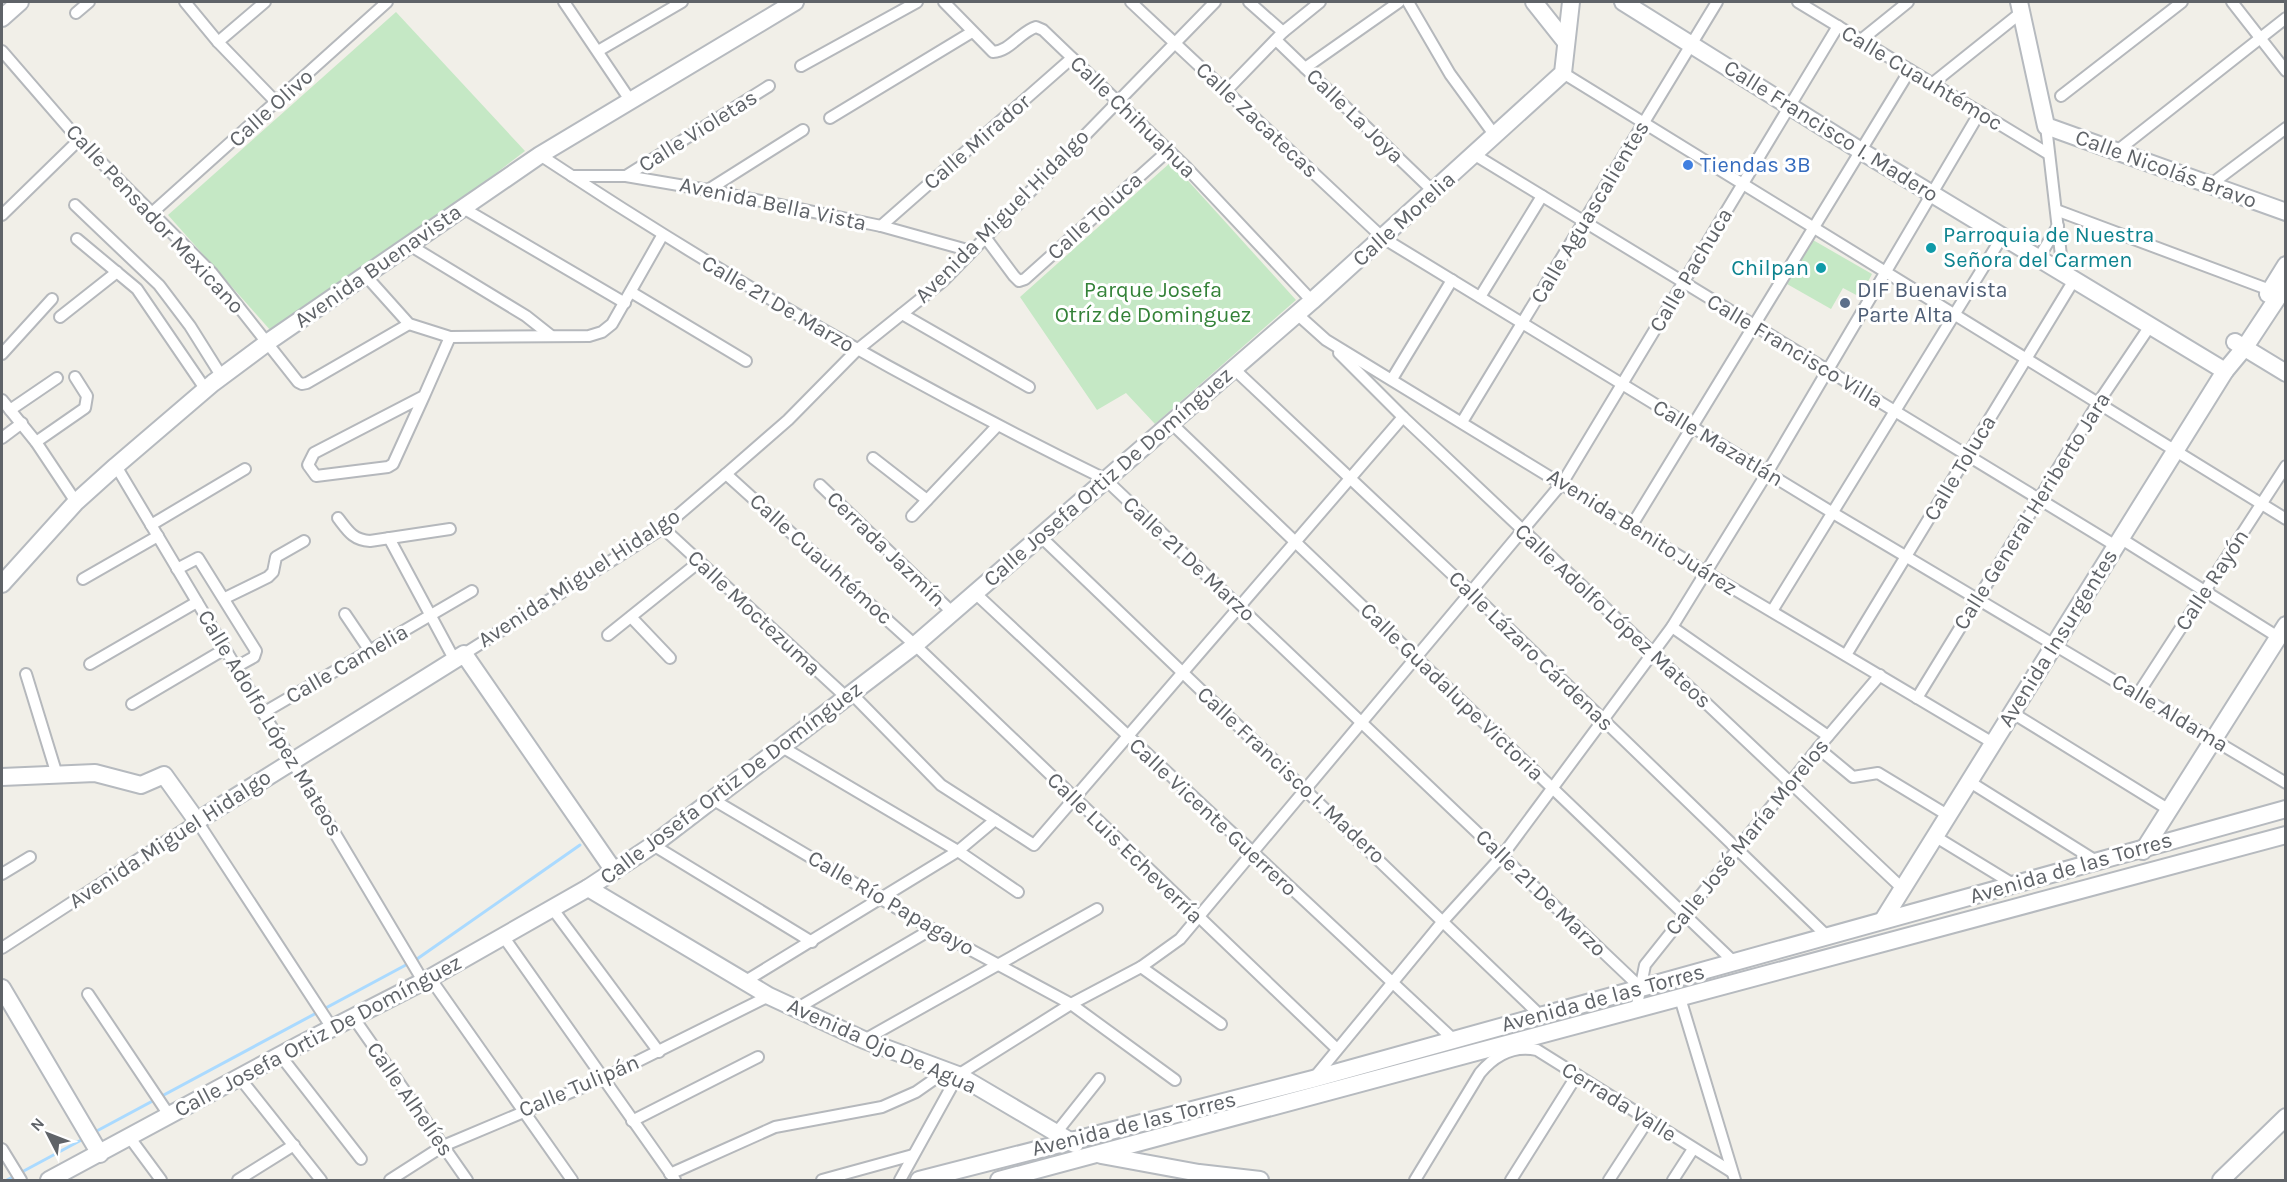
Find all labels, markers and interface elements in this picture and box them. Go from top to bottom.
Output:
street label: Calle Cuauhtémoc [1837,20,2007,136]
street label: Calle Chihuahua [1065,50,1201,184]
street label: Calle Francisco I. Madero [1719,54,1943,208]
street label: Calle Zacatecas [1190,57,1324,183]
street label: Calle Olivo [223,63,319,153]
street label: Calle La Joya [1301,63,1409,169]
street label: Calle Violetas [634,84,762,178]
street label: Calle Mirador [918,89,1036,195]
street label: Calle Aguascalientes [1525,116,1655,308]
street label: Calle Pensador Mexicano [60,119,250,319]
street label: Avenida Miguel Hidalgo [910,124,1094,308]
street label: Calle Nicolás Bravo [2072,124,2260,214]
place label: Tiendas 3B [1700,152,1811,178]
marker: Tiendas 3B [1681,158,1695,172]
street label: Calle Morelia [1347,166,1461,272]
street label: Calle Toluca [1042,167,1148,265]
street label: Avenida Bella Vista [677,172,869,236]
street label: Avenida Buenavista [289,199,467,333]
street label: Calle Pachuca [1644,203,1738,337]
place label: Parroquia de Nuestra Señora del Carmen [1943,222,2154,273]
marker: Parroquia de Nuestra Señora del Carmen [1924,241,1938,255]
street label: Calle 21 De Marzo [697,250,859,358]
place label: Chilpan [1731,255,1809,281]
marker: Chilpan [1814,261,1828,275]
park label: Parque Josefa Otríz de Dominguez [1055,277,1251,328]
place label: DIF Buenavista Parte Alta [1857,277,2008,328]
street label: Calle Francisco Villa [1702,288,1888,414]
marker: DIF Buenavista Parte Alta [1838,296,1852,310]
street label: Calle Josefa Ortiz De Domínguez [978,362,1238,592]
street label: Calle General Heriberto Jara [1948,387,2116,635]
street label: Calle Mazatlán [1648,394,1788,492]
street label: Calle Toluca [1918,410,2002,526]
street label: Avenida Benito Juárez [1542,463,1742,601]
street label: Cerrada Jazmín [821,486,951,612]
street label: Calle Cuauhtémoc [744,488,898,630]
street label: Calle 21 De Marzo [1117,491,1261,627]
street label: Avenida Miguel Hidalgo [473,503,685,653]
street label: Calle Adolfo López Mateos [1509,518,1717,714]
street label: Calle Rayón [2170,524,2254,636]
street label: Avenida Insurgentes [1993,544,2123,732]
street label: Calle Moctezuma [682,545,826,681]
street label: Calle Lázaro Cárdenas [1443,565,1619,737]
street label: Calle Guadalupe Victoria [1355,597,1549,787]
street label: Calle Adolfo López Mateos [192,605,348,841]
street label: Calle Camelia [281,619,413,709]
street label: Calle Aldama [2107,668,2233,758]
street label: Calle Josefa Ortiz De Domínguez [595,676,867,890]
street label: Calle Francisco I. Madero [1192,681,1390,869]
street label: Calle Vicente Guerrero [1124,732,1302,902]
street label: Calle José María Morelos [1660,733,1834,941]
street label: Avenida Miguel Hidalgo [64,764,276,914]
street label: Calle Luis Echeverría [1042,767,1208,929]
street label: Calle 21 De Marzo [1470,824,1612,962]
street label: Avenida de las Torres [1967,827,2175,909]
street label: Calle Río Papagayo [803,845,979,961]
street label: Calle Josefa Ortiz De Domínguez [170,949,466,1123]
street label: Avenida de las Torres [1499,958,1707,1038]
street label: Avenida Ojo De Agua [783,993,981,1099]
street label: Calle Alhelíes [361,1037,459,1161]
street label: Calle Tulipán [515,1049,643,1123]
street label: Cerrada Valle [1557,1056,1681,1148]
street label: Avenida de las Torres [1029,1086,1239,1162]
north arrow [18,1104,78,1164]
text: N [26,1114,48,1135]

